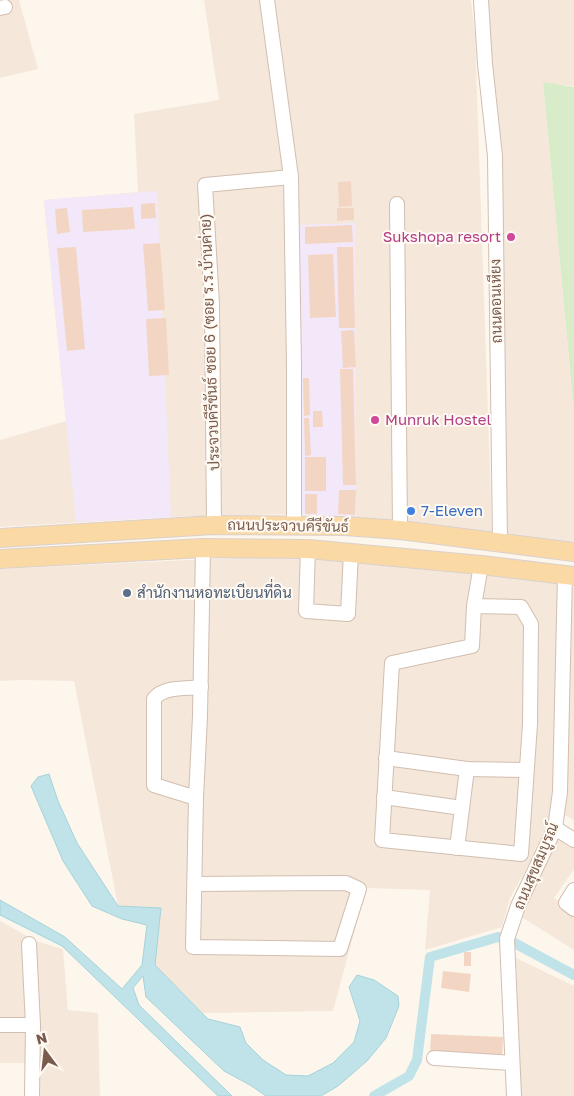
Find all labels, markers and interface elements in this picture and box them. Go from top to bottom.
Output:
street label: ประจวบคีรีขันธ์ ซอย 6 (ซอย ร.ร.บ้านค่าย) [196,213,222,471]
place label: Sukshopa resort [383,227,501,245]
marker: Sukshopa resort [505,231,517,243]
street label: ถนนดอนเหียง [485,259,505,343]
place label: Munruk Hostel [385,410,491,428]
marker: Munruk Hostel [369,414,381,426]
place label: 7-Eleven [421,501,483,519]
marker: 7-Eleven [405,505,417,517]
street label: ถนนประจวบคีรีขันธ์ [227,515,349,535]
place label: สำนักงานหอทะเบียนที่ดิน [137,578,292,601]
marker: สำนักงานหอทะเบียนที่ดิน [121,587,133,599]
street label: ถนนสุขสมบูรณ์ [509,819,564,913]
north arrow [20,1026,70,1076]
text: N [34,1028,49,1048]

